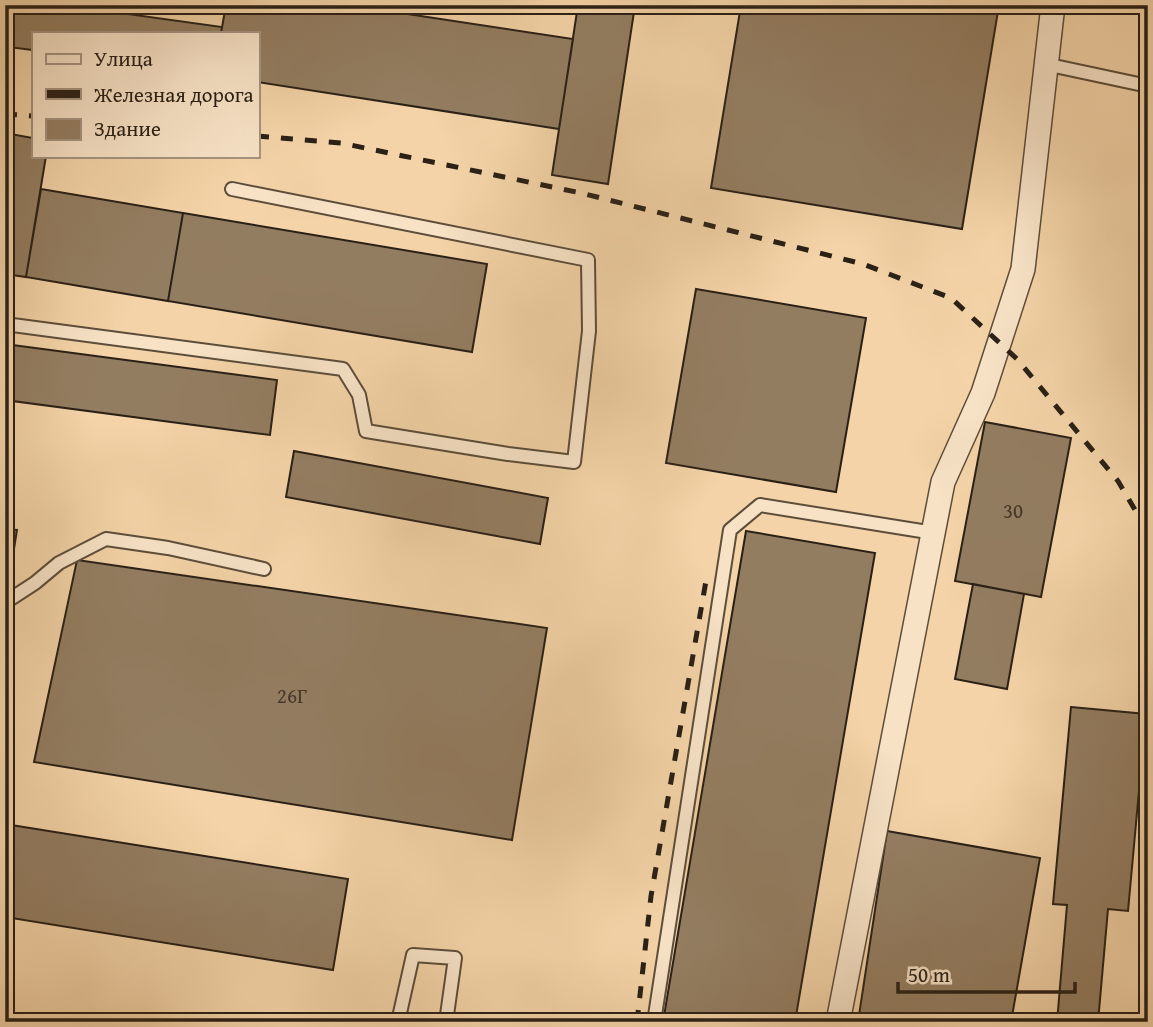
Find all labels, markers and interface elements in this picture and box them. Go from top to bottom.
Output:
legend [32,32,259,158]
text: Улица [94,43,153,74]
text: Железная дорога [93,79,254,110]
text: Здание [94,113,161,144]
house number: 30 [1003,495,1023,526]
house number: 26Г [277,680,307,711]
scale bar [898,950,1074,994]
text: 50 m [908,959,950,990]

